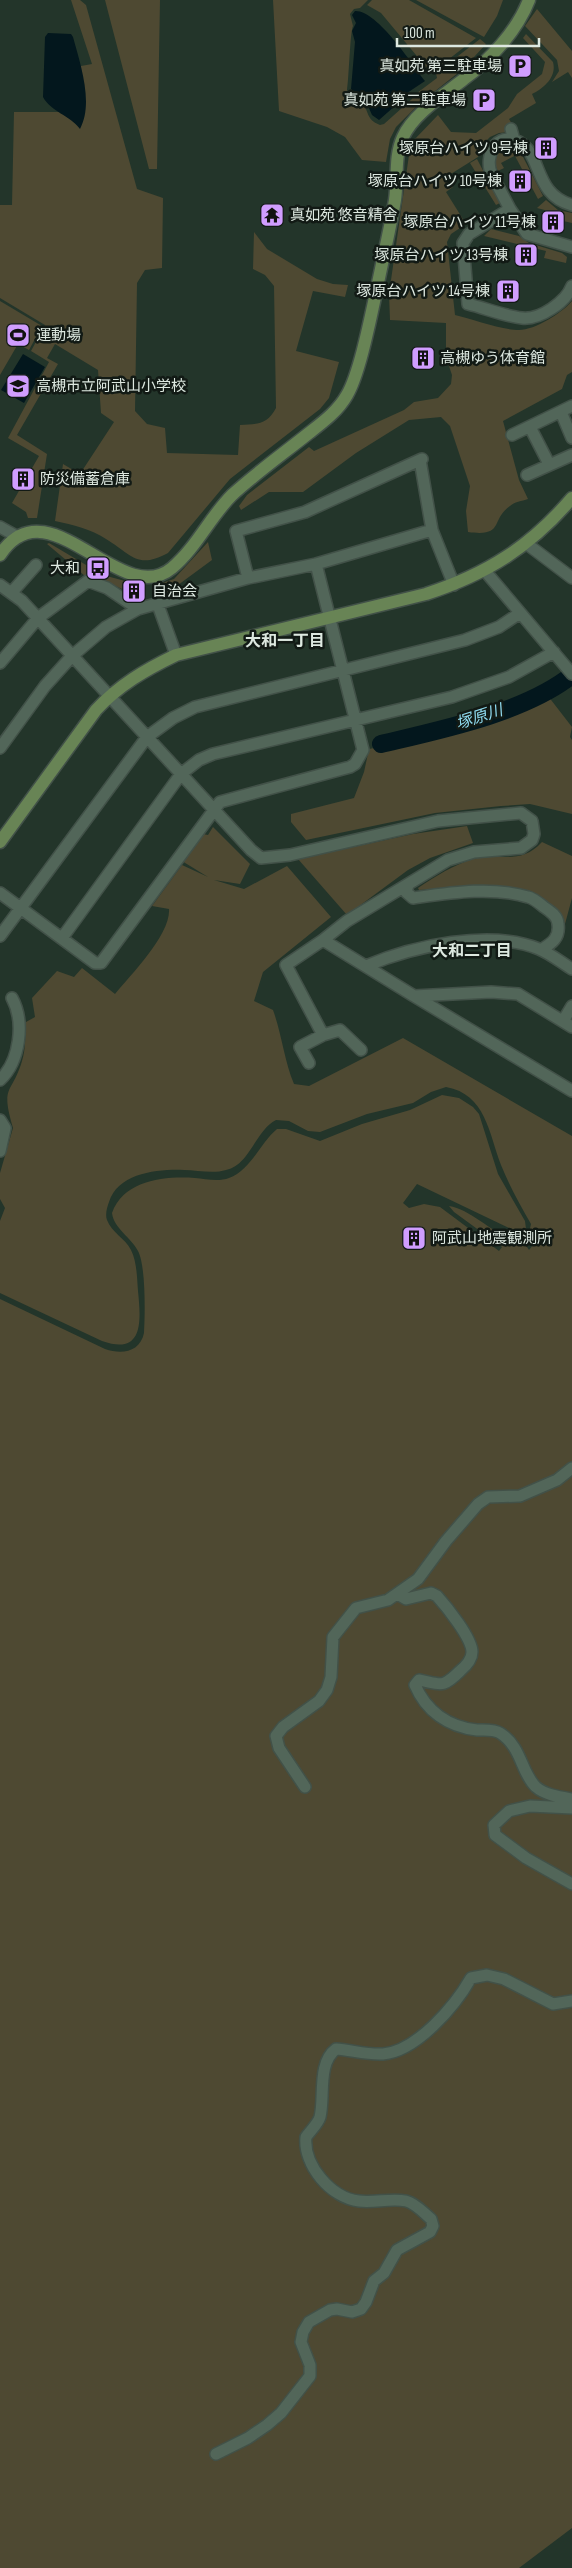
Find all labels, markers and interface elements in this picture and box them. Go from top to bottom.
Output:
scale bar [397,15,540,47]
text: 100 m [404,24,435,43]
parking icon: 真如苑 第三駐車場 [507,53,533,79]
place label: 真如苑 第三駐車場 [380,57,502,76]
parking icon: 真如苑 第二駐車場 [471,87,497,113]
place label: 真如苑 第二駐車場 [344,91,466,110]
building icon: 塚原台ハイツ 9号棟 [533,135,559,161]
place label: 塚原台ハイツ 9号棟 [399,139,528,158]
building icon: 塚原台ハイツ 10号棟 [507,168,533,194]
place label: 塚原台ハイツ 10号棟 [368,172,502,191]
temple icon: 真如苑 悠音精舎 [259,202,285,228]
place label: 真如苑 悠音精舎 [290,206,397,225]
building icon: 塚原台ハイツ 11号棟 [540,209,566,235]
place label: 塚原台ハイツ 11号棟 [403,213,536,232]
building icon: 塚原台ハイツ 13号棟 [513,242,539,268]
place label: 塚原台ハイツ 13号棟 [374,246,508,265]
building icon: 塚原台ハイツ 14号棟 [495,278,521,304]
place label: 塚原台ハイツ 14号棟 [356,282,490,301]
sports icon: 運動場 [5,322,31,348]
place label: 運動場 [36,326,81,345]
building icon: 高槻ゆう体育館 [410,345,436,371]
place label: 高槻ゆう体育館 [440,349,545,368]
school or university icon: 高槻市立阿武山小学校 [5,373,31,399]
place label: 高槻市立阿武山小学校 [36,377,186,396]
building icon: 防災備蓄倉庫 [10,466,36,492]
place label: 防災備蓄倉庫 [40,470,130,489]
bus stop icon: 大和 [85,555,111,581]
place label: 大和 [50,559,80,578]
building icon: 自治会 [121,578,147,604]
place label: 自治会 [152,582,197,601]
district label: 大和一丁目 [245,632,325,651]
water label: 塚原川 [454,700,507,734]
district label: 大和二丁目 [432,942,512,961]
building icon: 阿武山地震観測所 [401,1225,427,1251]
place label: 阿武山地震観測所 [432,1229,552,1248]

